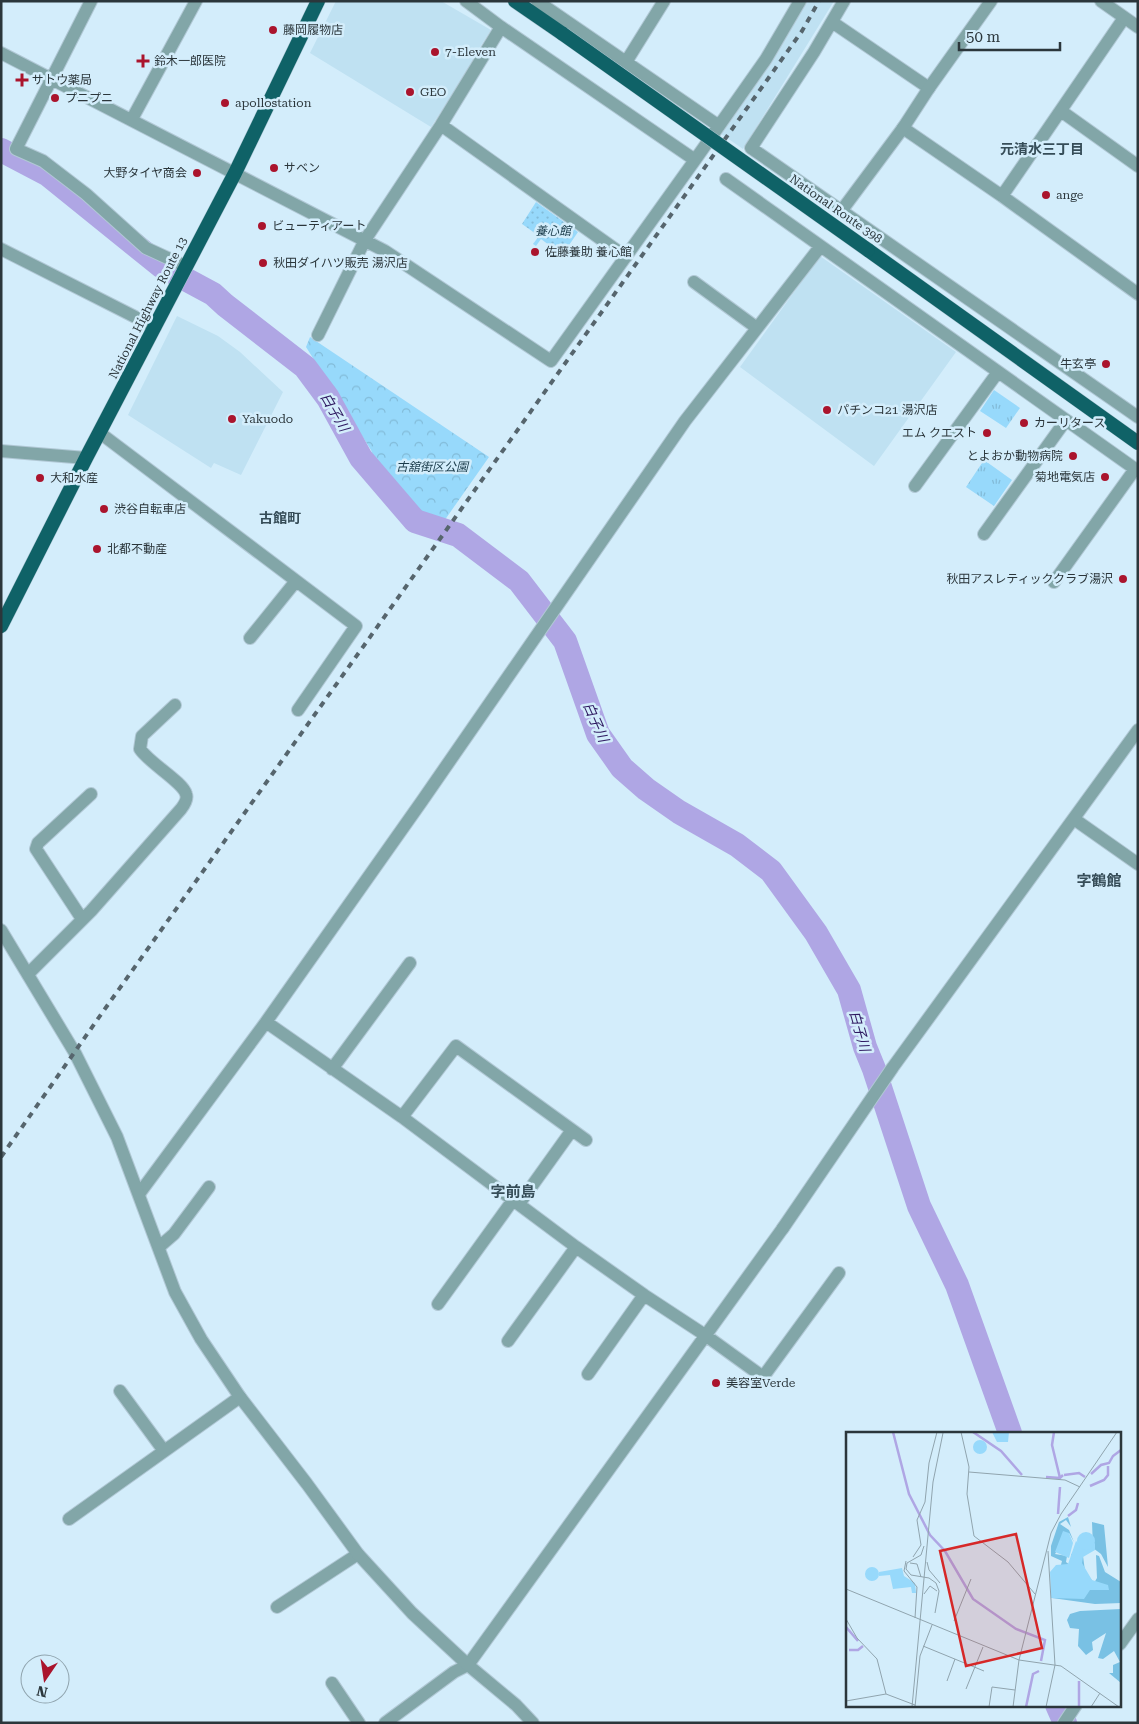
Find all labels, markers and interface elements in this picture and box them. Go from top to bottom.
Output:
scale bar [959,20,1060,52]
place label: 藤岡履物店 [283,23,343,37]
marker: 藤岡履物店 [267,24,279,36]
text: 50 m [966,28,1001,46]
place label: 7-Eleven [445,45,496,59]
marker: 7-Eleven [429,46,441,58]
marker: 鈴木一郎医院 [136,54,150,68]
place label: 鈴木一郎医院 [154,54,226,68]
place label: サトウ薬局 [32,73,92,87]
marker: サトウ薬局 [16,74,28,86]
place label: GEO [420,85,446,99]
marker: GEO [404,86,416,98]
place label: プニプニ [65,91,113,105]
marker: プニプニ [49,92,61,104]
place label: apollostation [235,96,312,110]
marker: apollostation [219,97,231,109]
district label: 元清水三丁目 [1000,141,1084,157]
place label: サベン [284,161,320,175]
marker: サベン [268,162,280,174]
place label: 大野タイヤ商会 [103,166,187,180]
marker: 大野タイヤ商会 [191,167,203,179]
street label: National Route 398 [787,172,885,246]
place label: ange [1056,188,1084,202]
marker: ange [1040,189,1052,201]
place label: ビューティアート [272,219,367,233]
marker: ビューティアート [256,220,268,232]
park label: 養心館 [535,224,573,238]
street label: National Highway Route 13 [106,235,190,381]
place label: 佐藤養助 養心館 [545,245,632,259]
marker: 佐藤養助 養心館 [529,246,541,258]
place label: 秋田ダイハツ販売 湯沢店 [273,256,408,270]
marker: 秋田ダイハツ販売 湯沢店 [257,257,269,269]
place label: 牛玄亭 [1060,357,1096,371]
marker: 牛玄亭 [1100,358,1112,370]
water label: 白子川 [318,390,353,436]
place label: パチンコ21 湯沢店 [837,403,937,417]
marker: パチンコ21 湯沢店 [821,404,833,416]
place label: Yakuodo [242,412,293,426]
marker: Yakuodo [226,413,238,425]
place label: カーリタース [1034,416,1105,430]
marker: カーリタース [1018,417,1030,429]
place label: エム クエスト [902,426,977,440]
marker: エム クエスト [981,427,993,439]
place label: とよおか動物病院 [967,449,1063,463]
marker: とよおか動物病院 [1067,450,1079,462]
park label: 古舘街区公園 [396,460,470,474]
place label: 菊地電気店 [1035,470,1095,484]
place label: 大和水産 [50,471,98,485]
marker: 菊地電気店 [1099,471,1111,483]
marker: 大和水産 [34,472,46,484]
place label: 渋谷自転車店 [114,502,186,516]
marker: 渋谷自転車店 [98,503,110,515]
district label: 古館町 [259,510,301,526]
place label: 北都不動産 [107,542,167,556]
marker: 北都不動産 [91,543,103,555]
place label: 秋田アスレティッククラブ湯沢 [946,572,1113,586]
marker: 秋田アスレティッククラブ湯沢 [1117,573,1129,585]
water label: 白子川 [580,700,613,746]
district label: 字鶴館 [1076,872,1122,890]
water label: 白子川 [847,1009,874,1055]
district label: 字前島 [490,1183,536,1201]
place label: 美容室Verde [726,1376,796,1390]
marker: 美容室Verde [710,1377,722,1389]
inset map [846,1432,1122,1706]
north arrow [20,1654,70,1704]
text: N [35,1683,49,1701]

